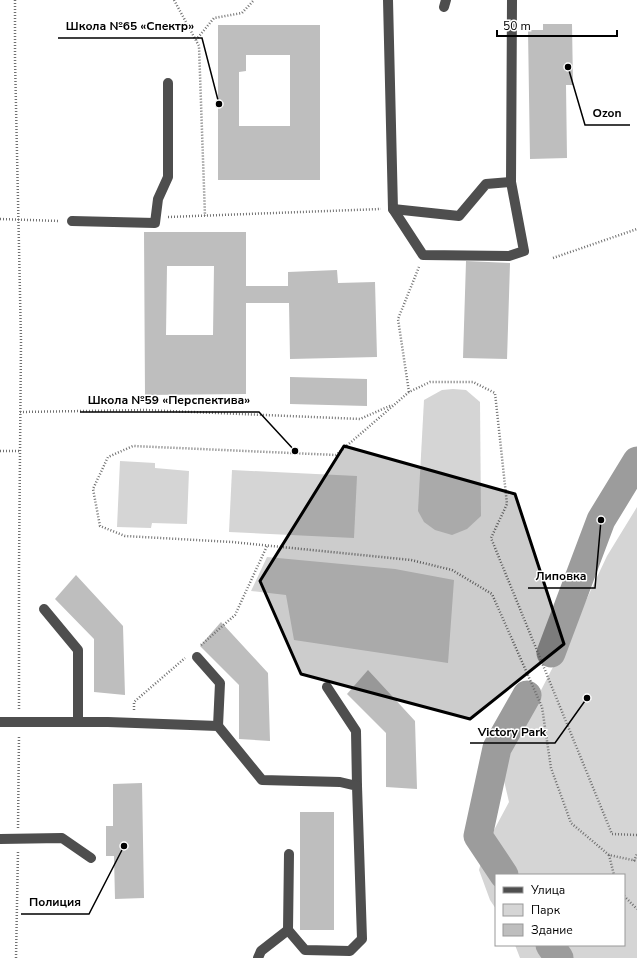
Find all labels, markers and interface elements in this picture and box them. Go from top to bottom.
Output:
scale bar [497,12,617,38]
callout: Школа №65 «Спектр» [58,14,202,38]
text: Школа №65 «Спектр» [66,18,194,34]
text: 50 m [503,18,531,34]
callout: Ozon [585,101,630,125]
text: Ozon [593,105,621,121]
callout: Школа №59 «Перспектива» [80,388,259,412]
text: Школа №59 «Перспектива» [88,392,250,408]
callout: Липовка [528,564,595,588]
text: Липовка [536,568,586,584]
callout: Victory Park [470,719,555,743]
text: Victory Park [477,724,547,740]
legend [495,874,625,946]
text: Улица [530,882,565,898]
callout: Полиция [21,890,89,914]
text: Полиция [29,894,81,910]
text: Парк [531,902,561,918]
text: Здание [531,922,573,938]

